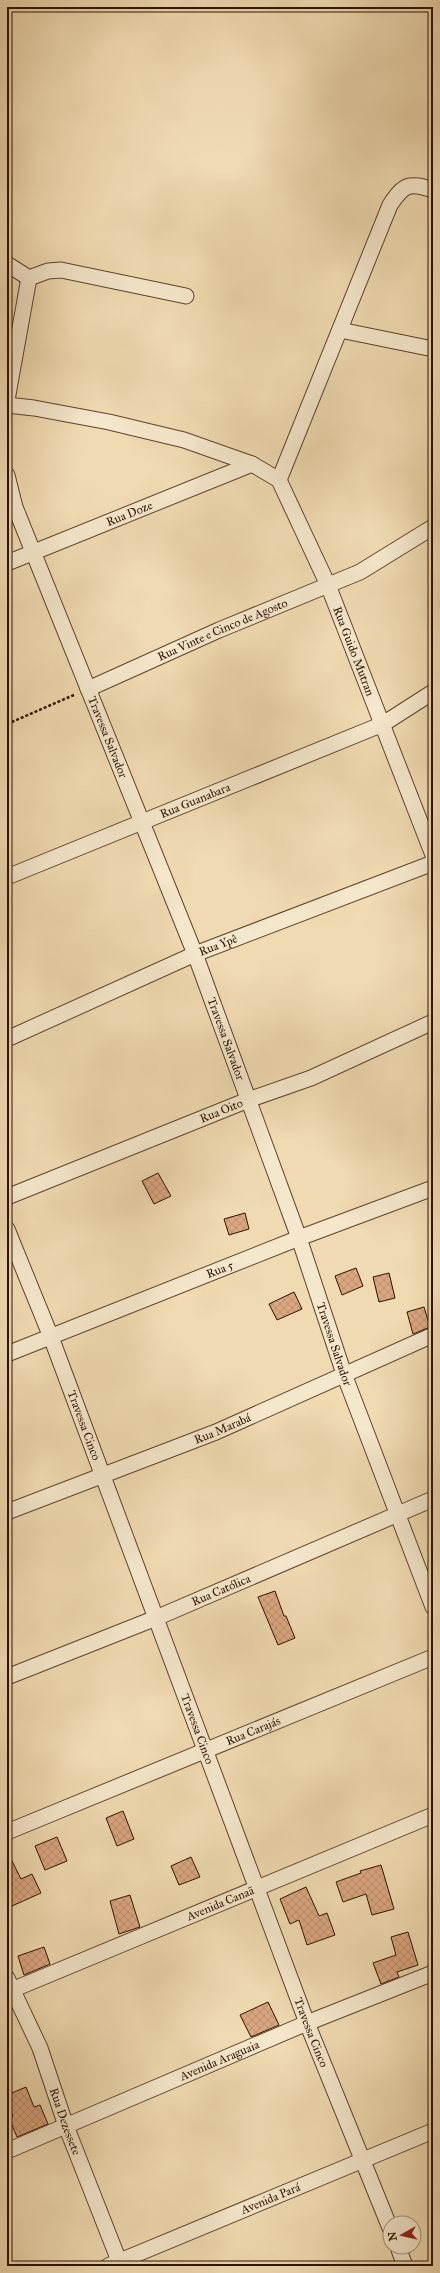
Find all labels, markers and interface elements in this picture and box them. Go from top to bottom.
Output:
street label: Rua Doze [104,498,155,529]
street label: Rua Vinte e Cinco de Agosto [155,596,289,664]
street label: Rua Guido Mutran [330,605,378,698]
street label: Travessa Salvador [85,694,131,781]
street label: Rua Guanabara [158,780,233,821]
street label: Rua Ypê [197,931,239,959]
street label: Travessa Salvador [204,995,248,1082]
street label: Rua Oito [198,1096,245,1126]
street label: Rua 5 [204,1258,236,1281]
street label: Travessa Salvador [314,1301,355,1388]
street label: Travessa Cinco [65,1388,103,1462]
street label: Rua Marabá [192,1410,254,1447]
street label: Rua Católica [189,1571,253,1609]
street label: Travessa Cinco [178,1692,217,1766]
street label: Rua Carajás [224,1713,282,1748]
street label: Avenida Canaã [184,1883,257,1924]
street label: Travessa Cinco [291,1996,331,2069]
street label: Avenida Araguaia [177,2037,262,2084]
street label: Rua Dezessete [47,2086,84,2157]
street label: Avenida Pará [238,2180,303,2217]
north arrow [382,2215,422,2255]
text: N [385,2230,400,2242]

